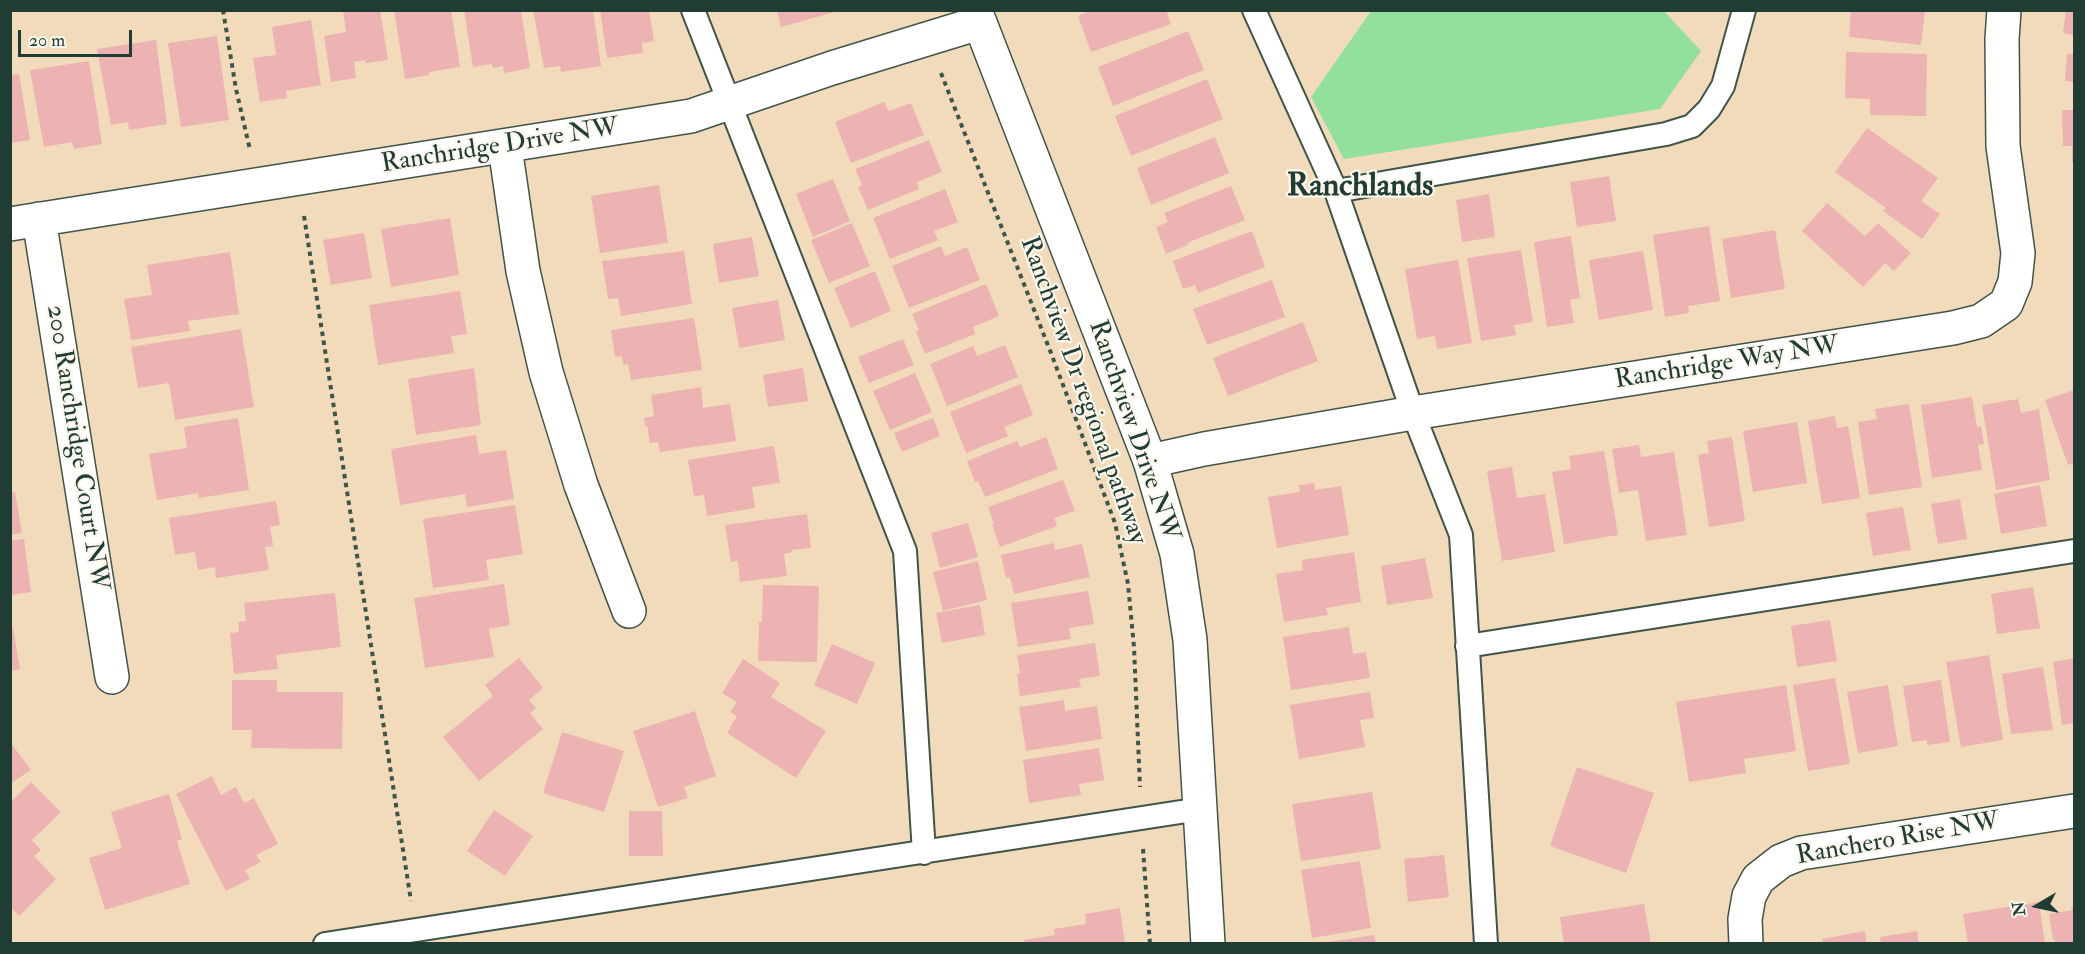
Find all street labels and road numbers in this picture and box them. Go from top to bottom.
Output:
street label: Ranchridge Drive NW [379,113,621,181]
street label: Ranchview Dr regional pathway [1012,233,1152,549]
street label: 200 Ranchridge Court NW [38,303,114,593]
street label: Ranchview Drive NW [1081,316,1185,546]
street label: Ranchridge Way NW [1613,331,1841,397]
street label: Ranchero Rise NW [1794,807,2002,873]

